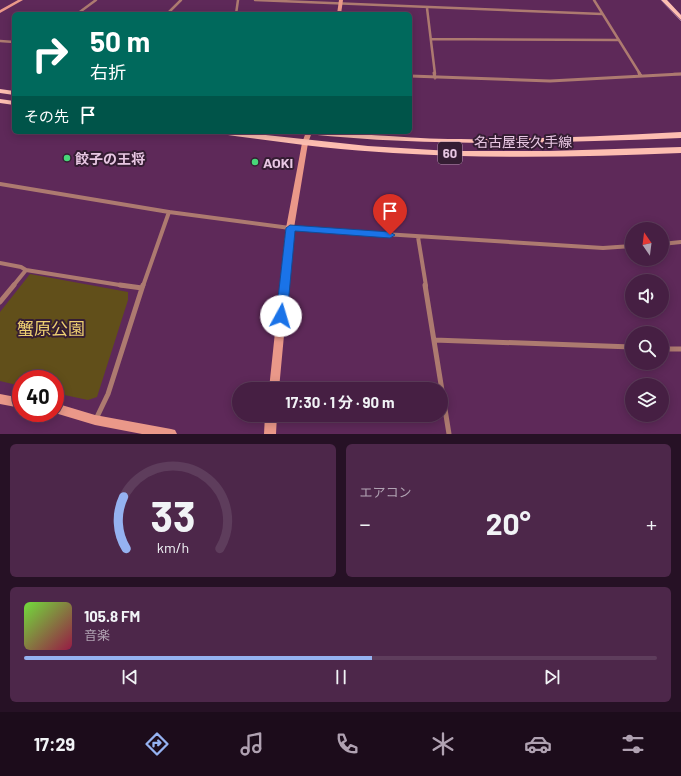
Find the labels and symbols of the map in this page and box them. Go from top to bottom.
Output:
street label: 名古屋長久手線 [474,133,572,150]
road number: 60 [438,142,462,164]
place label: 餃子の王将 [75,150,145,167]
marker: 餃子の王将 [62,153,72,163]
place label: AOKI [263,154,293,171]
marker: AOKI [250,157,260,167]
pin [373,194,407,235]
north arrow [625,222,669,266]
position arrow [260,295,302,337]
park label: 蟹原公園 [17,318,85,338]
speed limit sign: 40 [12,370,64,422]

